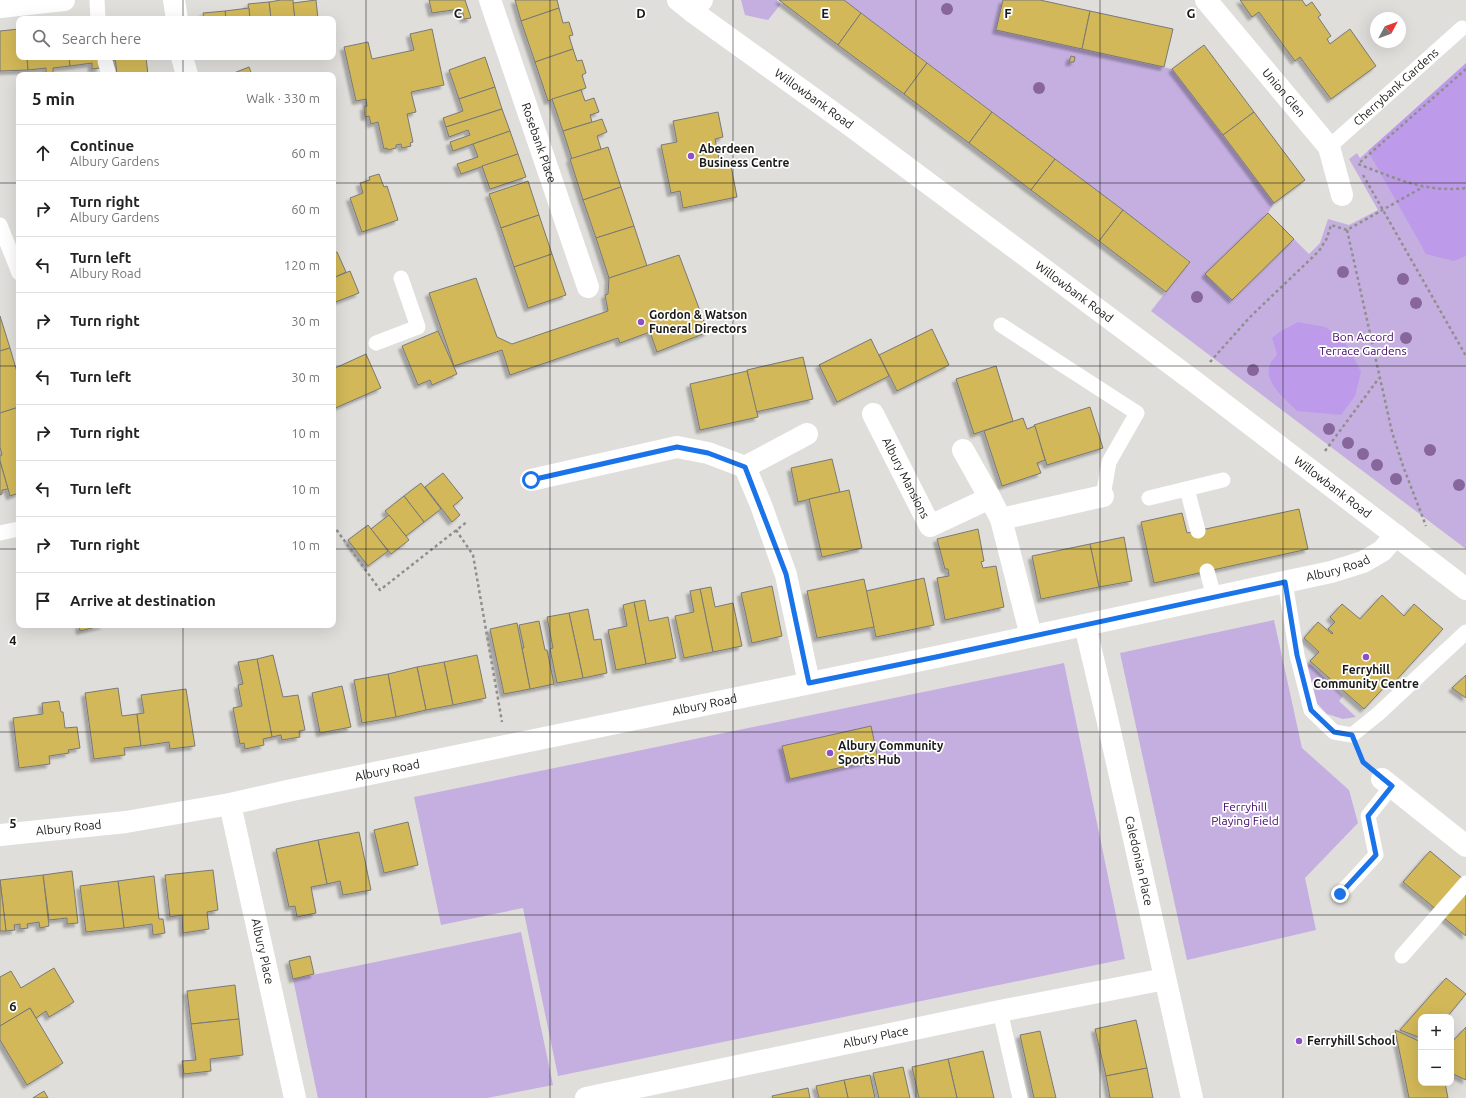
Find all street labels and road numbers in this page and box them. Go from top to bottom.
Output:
street label: Cherrybank Gardens [1351,45,1441,128]
street label: Willowbank Road [772,66,856,131]
street label: Union Glen [1260,66,1308,119]
street label: Rosebank Place [520,101,559,185]
street label: Willowbank Road [1033,258,1116,325]
street label: Albury Mansions [880,435,932,521]
street label: Willowbank Road [1292,453,1374,520]
street label: Albury Road [1305,552,1372,583]
street label: Albury Road [671,691,738,717]
street label: Albury Road [354,757,421,783]
street label: Caledonian Place [1123,815,1156,907]
street label: Albury Road [35,818,102,837]
street label: Albury Place [250,917,277,985]
street label: Albury Place [841,1023,910,1050]

